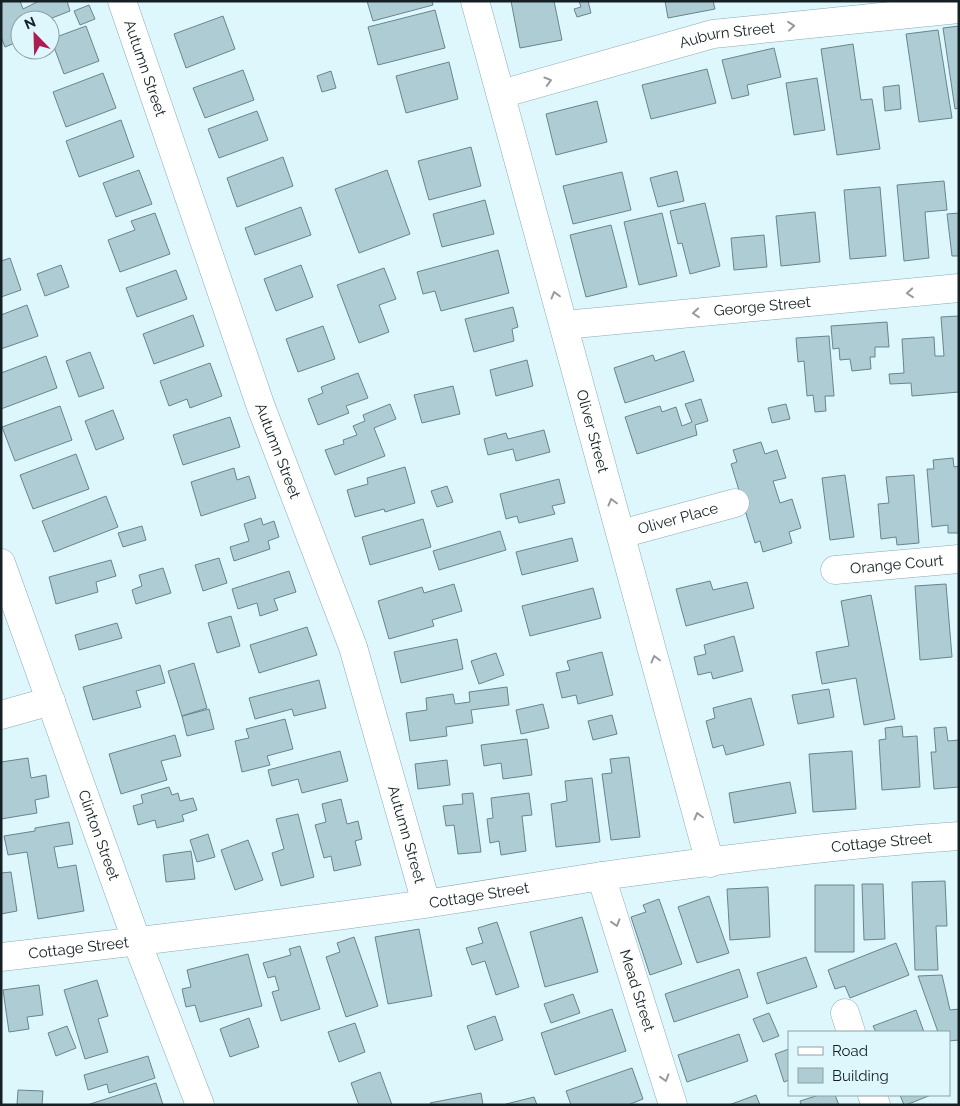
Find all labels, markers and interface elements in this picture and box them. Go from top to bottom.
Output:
north arrow [10,10,60,60]
text: N [22,14,38,32]
street label: Autumn Street [120,18,170,119]
street label: Auburn Street [677,19,776,52]
one-way arrow [787,21,795,32]
one-way arrow [543,76,551,86]
one-way arrow [906,287,914,298]
one-way arrow [551,291,561,299]
street label: George Street [713,293,811,320]
one-way arrow [692,307,700,318]
street label: Oliver Street [572,388,612,475]
street label: Autumn Street [251,400,304,501]
one-way arrow [607,498,618,507]
street label: Oliver Place [636,499,720,538]
street label: Orange Court [849,551,944,578]
one-way arrow [650,654,661,663]
street label: Autumn Street [384,783,429,885]
street label: Clinton Street [74,788,123,882]
one-way arrow [693,812,703,820]
street label: Cottage Street [830,829,932,856]
street label: Cottage Street [428,879,530,912]
one-way arrow [610,918,620,927]
street label: Cottage Street [27,933,130,963]
street label: Mead Street [616,947,658,1034]
legend [788,1031,950,1096]
text: Road [832,1042,868,1060]
text: Building [832,1067,889,1085]
one-way arrow [659,1073,669,1082]

